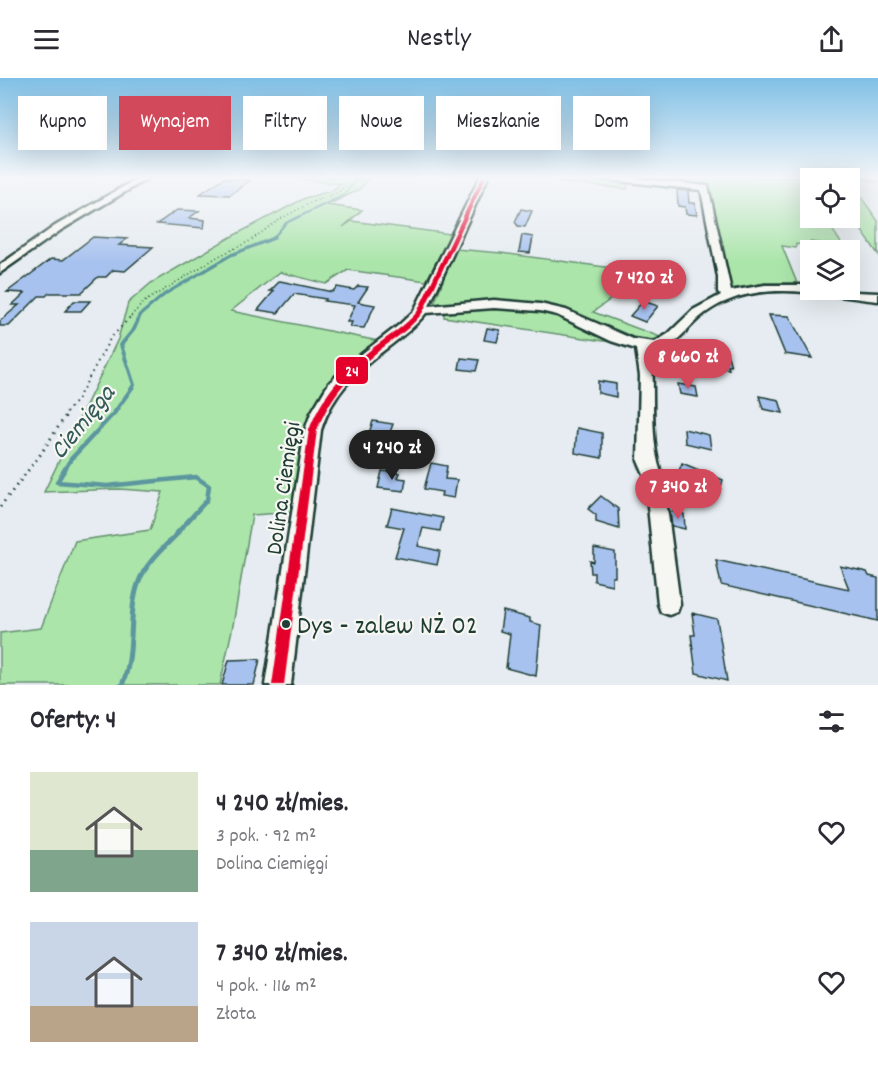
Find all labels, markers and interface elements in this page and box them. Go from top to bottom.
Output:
text: Nestly [407,20,471,59]
icon: menu [30,23,63,56]
icon: share [815,23,848,56]
chip: Kupno [18,96,107,150]
chip: Wynajem [119,96,231,150]
chip: Filtry [243,96,327,150]
chip: Nowe [339,96,424,150]
chip: Mieszkanie [436,96,561,150]
chip: Dom [573,96,650,150]
map controls [800,168,860,300]
button: locate [800,168,860,228]
button: layers [800,240,860,300]
pin: 7 420 zł [582,260,706,311]
text: 7 420 zł [615,265,673,293]
pin: 8 660 zł [626,339,750,390]
text: 8 660 zł [658,344,718,372]
line badge: 24 [335,356,369,385]
text: 24 [345,361,359,384]
water label: Ciemięga [42,376,127,469]
street label: Dolina Ciemięgi [259,420,311,557]
pin: 4 240 zł [330,430,454,481]
text: 4 240 zł [363,435,421,463]
pin: 7 340 zł [616,469,740,520]
text: 7 340 zł [649,474,707,502]
place label: Dys - zalew NŻ 02 [297,608,478,647]
marker: Dys - zalew NŻ 02 [280,618,292,630]
text: Oferty: 4 [30,703,116,740]
icon: filters [815,705,848,738]
text: 4 240 zł/mies. [216,786,348,823]
icon: home [78,796,150,868]
icon: heart [815,816,848,849]
text: 3 pok. · 92 m² [216,823,316,851]
text: Dolina Ciemięgi [216,851,328,879]
text: 7 340 zł/mies. [216,936,348,973]
icon: home [78,946,150,1018]
icon: heart [815,966,848,999]
text: 4 pok. · 116 m² [216,973,316,1001]
text: Złota [216,1001,256,1029]

